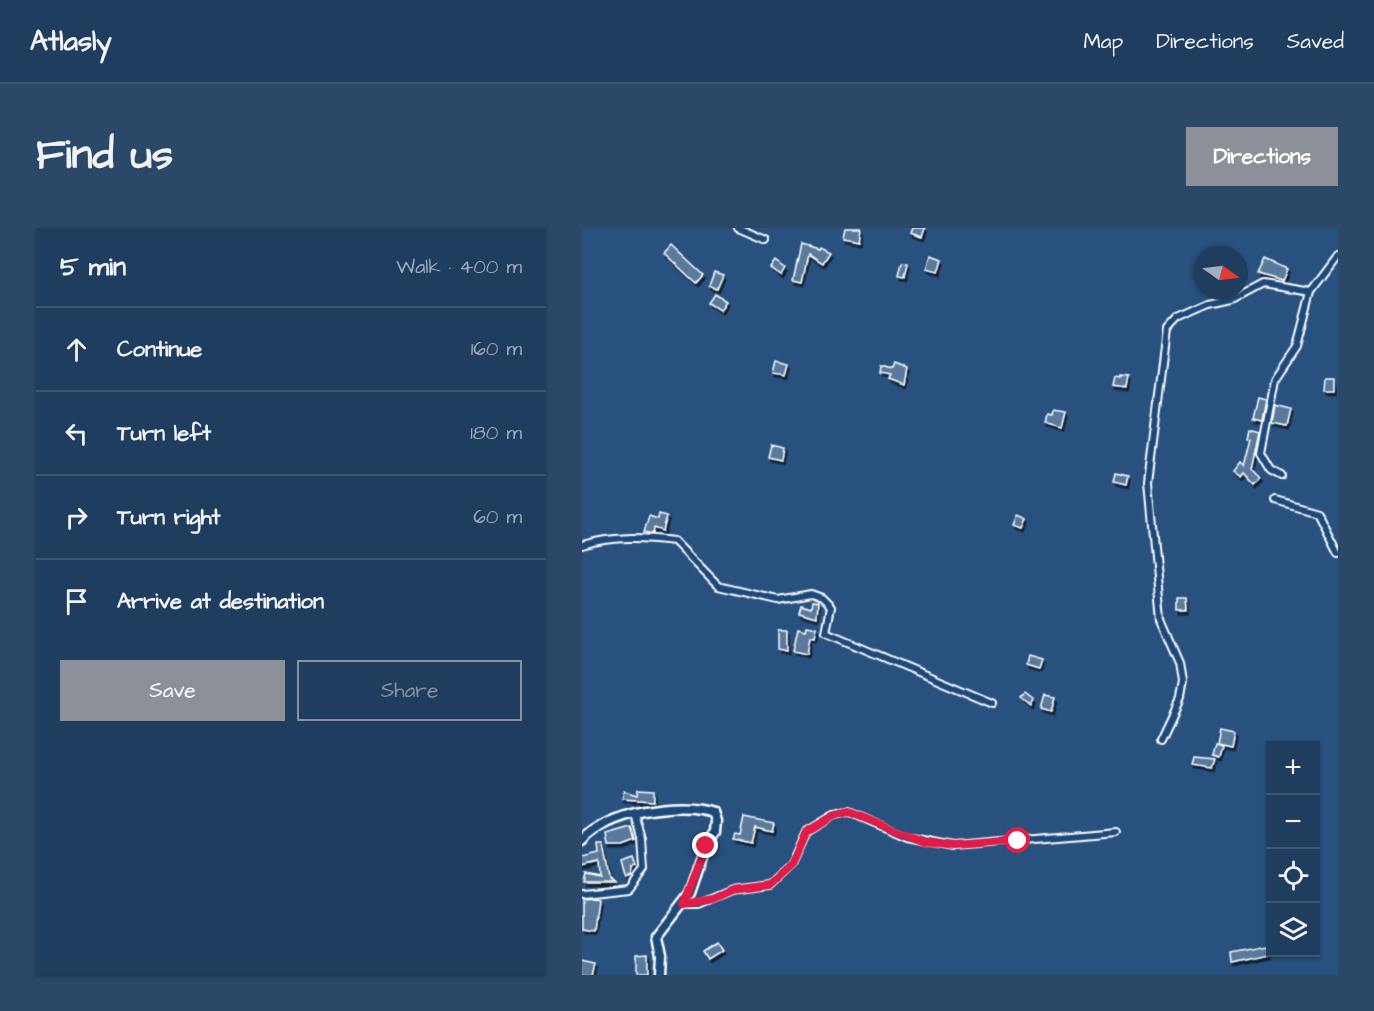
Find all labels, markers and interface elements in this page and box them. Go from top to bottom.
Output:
text: Atlasly [30,22,112,61]
text: Map [1083,27,1123,56]
text: Directions [1156,27,1254,56]
text: Saved [1287,27,1344,56]
text: Find us [36,127,173,185]
button: Directions [1186,127,1338,186]
north arrow [1194,246,1248,300]
text: 5 min [60,249,126,285]
text: Walk · 400 m [396,253,522,281]
icon: ahead [60,333,93,366]
text: Continue [117,334,202,365]
text: 160 m [471,335,522,363]
icon: left [60,417,93,450]
text: Turn left [117,418,211,449]
text: 180 m [470,419,522,447]
icon: right [60,501,93,534]
text: Turn right [117,502,220,533]
text: 60 m [473,503,522,531]
icon: arrive [60,585,93,618]
text: Arrive at destination [117,586,324,617]
button: Save [60,660,285,721]
button: Share [297,660,522,721]
map controls [1266,741,1320,957]
button: + [1266,741,1320,795]
button: − [1266,795,1320,849]
route start [1004,827,1030,853]
route end [692,832,718,858]
button: locate [1266,849,1320,903]
button: layers [1266,903,1320,957]

